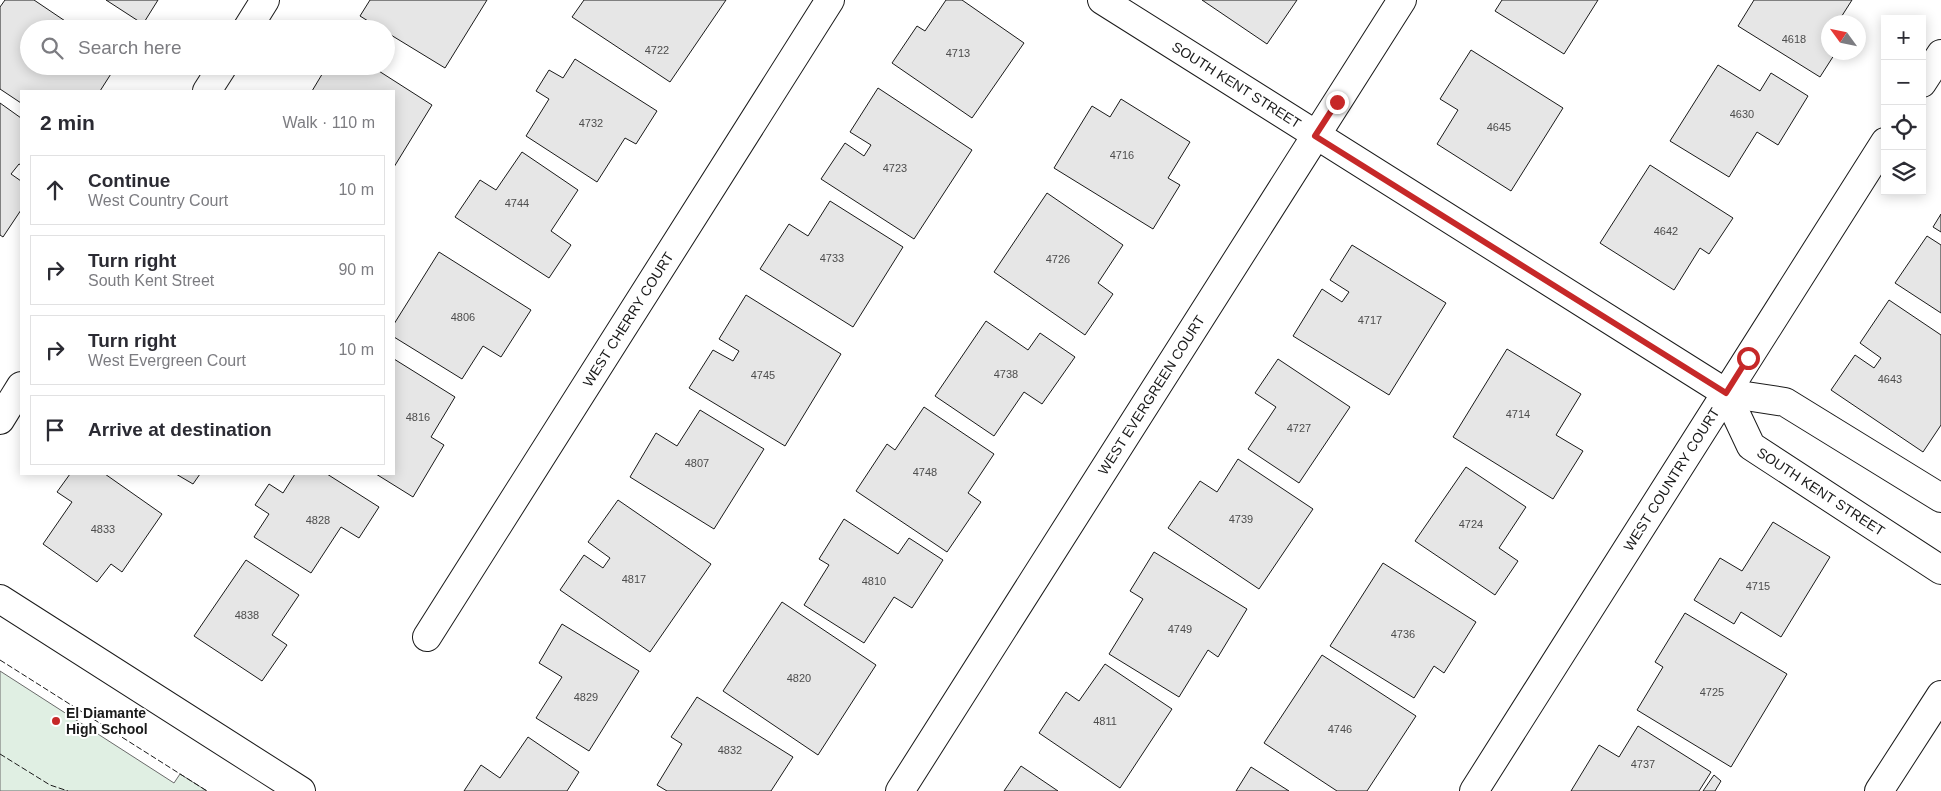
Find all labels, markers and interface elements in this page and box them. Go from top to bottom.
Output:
north arrow [1821,15,1866,60]
map controls [1881,15,1926,195]
button: + [1881,15,1926,60]
search box [20,20,395,75]
house number: 4618 [1782,33,1806,45]
icon: search [38,34,66,62]
text: Search here [78,37,182,58]
street label: SOUTH KENT STREET [1169,38,1304,132]
house number: 4722 [645,44,669,56]
house number: 4713 [946,47,970,59]
button: − [1881,60,1926,105]
route end [1326,91,1349,114]
button: locate [1881,105,1926,150]
house number: 4630 [1730,108,1754,120]
text: 2 min [40,111,95,134]
text: Walk · 110 m [283,114,375,131]
house number: 4732 [579,117,603,129]
house number: 4645 [1487,121,1511,133]
house number: 4716 [1110,149,1134,161]
button: layers [1881,150,1926,195]
house number: 4723 [883,162,907,174]
text: Continue [88,170,170,191]
icon: ahead [41,176,69,204]
text: 10 m [338,181,374,198]
text: West Country Court [88,192,228,209]
house number: 4744 [505,197,529,209]
house number: 4642 [1654,225,1678,237]
street label: WEST CHERRY COURT [580,249,677,390]
text: Turn right [88,250,176,271]
house number: 4733 [820,252,844,264]
house number: 4726 [1046,253,1070,265]
icon: right [41,256,69,284]
text: 90 m [338,261,374,278]
text: South Kent Street [88,272,214,289]
house number: 4806 [451,311,475,323]
street label: WEST EVERGREEN COURT [1095,312,1208,478]
house number: 4717 [1358,314,1382,326]
text: Turn right [88,330,176,351]
icon: right [41,336,69,364]
text: 10 m [338,341,374,358]
route start [1737,347,1760,370]
text: West Evergreen Court [88,352,246,369]
house number: 4738 [994,368,1018,380]
house number: 4745 [751,369,775,381]
house number: 4643 [1878,373,1902,385]
street label: WEST COUNTRY COURT [1620,404,1723,554]
house number: 4714 [1506,408,1530,420]
house number: 4816 [406,411,430,423]
icon: arrive [41,416,69,444]
text: Arrive at destination [88,419,272,440]
house number: 4727 [1287,422,1311,434]
street label: SOUTH KENT STREET [1754,444,1888,539]
house number: 4807 [685,457,709,469]
house number: 4748 [913,466,937,478]
house number: 4739 [1229,513,1253,525]
house number: 4828 [306,514,330,526]
house number: 4724 [1459,518,1483,530]
house number: 4833 [91,523,115,535]
house number: 4817 [622,573,646,585]
house number: 4810 [862,575,886,587]
house number: 4715 [1746,580,1770,592]
house number: 4838 [235,609,259,621]
house number: 4749 [1168,623,1192,635]
house number: 4736 [1391,628,1415,640]
house number: 4820 [787,672,811,684]
house number: 4725 [1700,686,1724,698]
house number: 4829 [574,691,598,703]
place label: El Diamante High School [66,705,148,737]
marker: El Diamante High School [50,715,62,727]
house number: 4811 [1093,715,1117,727]
house number: 4746 [1328,723,1352,735]
house number: 4832 [718,744,742,756]
house number: 4737 [1631,758,1655,770]

